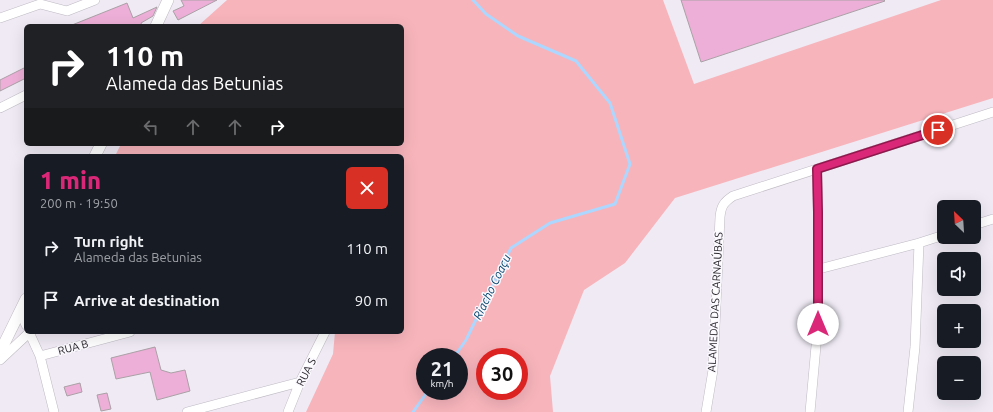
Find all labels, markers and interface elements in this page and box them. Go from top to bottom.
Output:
icon: right [40,40,92,92]
text: 110 m [106,40,184,71]
text: Alameda das Betunias [106,73,283,93]
pin [921,113,955,147]
icon: left [140,116,162,138]
icon: ahead [182,116,204,138]
icon: ahead [224,116,246,138]
icon: right [266,116,288,138]
icon: arrive [927,119,949,141]
text: 1 min [40,167,101,194]
button: close [346,167,388,209]
text: 200 m · 19:50 [40,196,118,210]
north arrow [937,200,981,244]
map controls [937,200,981,400]
street label: ALAMEDA DAS CARNAÚBAS [704,231,725,372]
text: Turn right [74,233,144,250]
icon: right [40,237,62,259]
text: 110 m [346,240,388,257]
text: Alameda das Betunias [74,250,202,264]
water label: Riacho Coaçu [470,252,513,321]
button: sound [937,252,981,296]
icon: arrive [40,289,62,311]
text: Arrive at destination [74,292,220,309]
text: 90 m [355,292,388,309]
position arrow [797,303,839,345]
button: + [937,304,981,348]
street label: RUA B [56,337,90,357]
speed limit sign: 30 [476,348,528,400]
street label: RUA S [294,356,318,388]
button: − [937,356,981,400]
text: 21 [431,357,453,380]
text: km/h [430,378,454,389]

